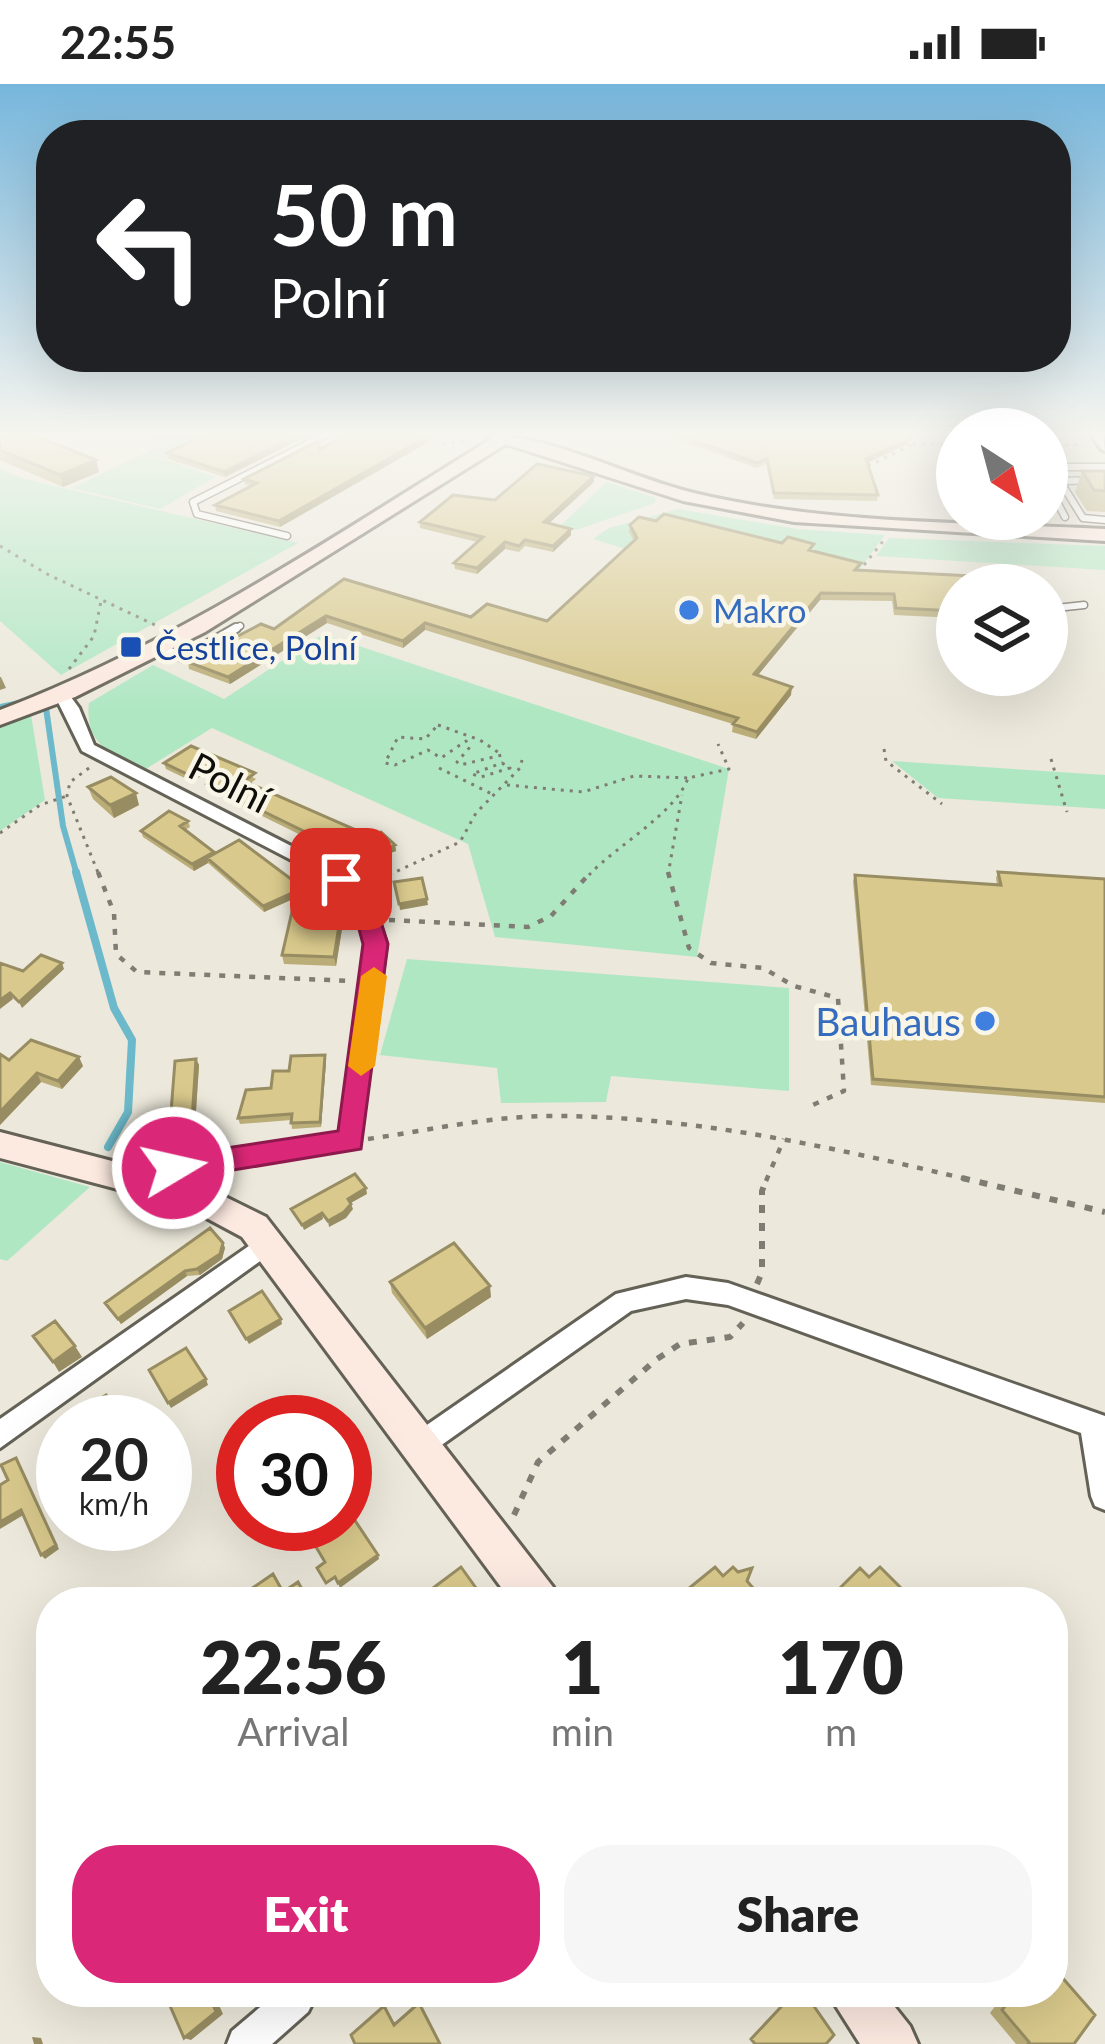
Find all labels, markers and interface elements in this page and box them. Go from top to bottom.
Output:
text: 22:55 [60,15,176,69]
text: 50 m [270,163,458,264]
icon: left [72,168,228,324]
text: Polní [270,265,387,330]
north arrow [936,408,1068,540]
map controls [936,408,1068,696]
button: layers [936,564,1068,696]
place label: Makro [713,590,806,630]
marker: Makro [676,597,702,623]
place label: Čestlice, Polní [155,627,358,667]
marker: Čestlice, Polní [118,634,144,660]
street label: Polní [182,742,280,822]
pin [290,828,392,930]
icon: arrive [308,846,374,912]
place label: Bauhaus [815,998,961,1044]
marker: Bauhaus [972,1008,998,1034]
position arrow [110,1105,236,1231]
speed limit sign: 30 [216,1395,372,1551]
text: 20 [79,1422,149,1494]
text: km/h [79,1485,149,1521]
text: 22:56 [200,1623,386,1709]
text: 1 [562,1623,603,1709]
text: 170 [778,1623,904,1709]
text: Arrival [237,1708,350,1754]
text: min [551,1708,614,1754]
text: m [825,1708,857,1754]
button: Exit [72,1845,540,1983]
button: Share [564,1845,1032,1983]

